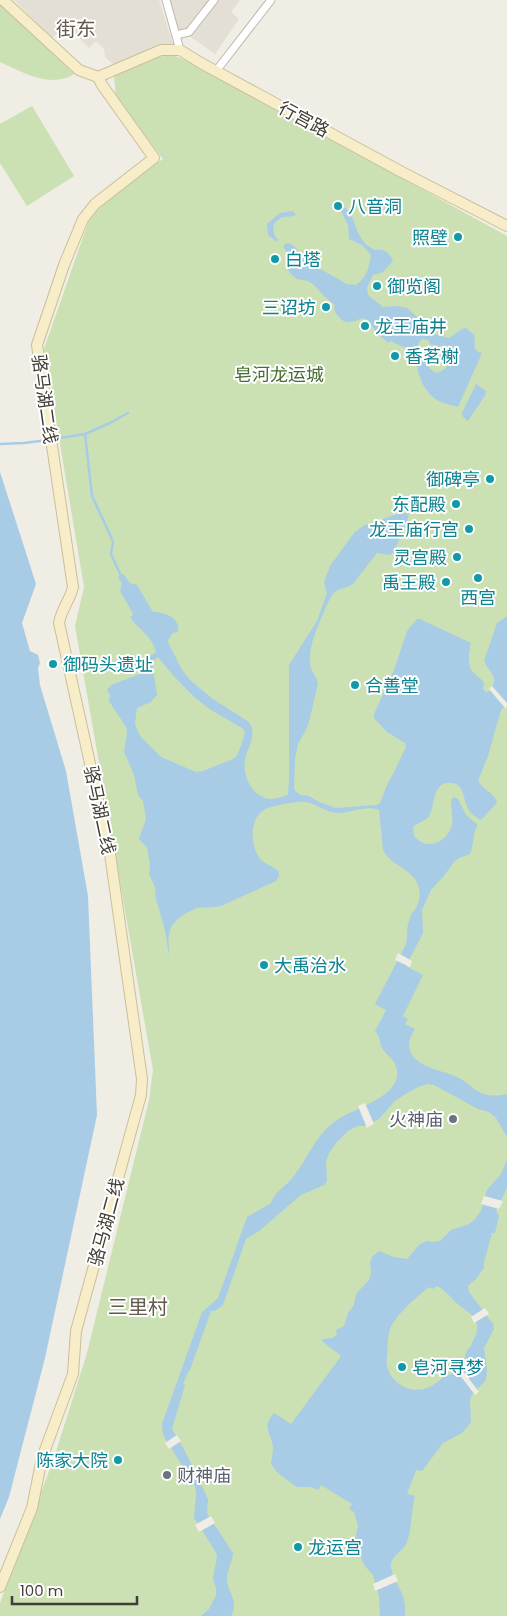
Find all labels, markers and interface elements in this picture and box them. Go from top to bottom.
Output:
district label: 街东 [56,15,96,43]
street label: 行宫路 [274,95,334,143]
place label: 八音洞 [348,194,402,219]
marker: 八音洞 [332,200,344,212]
place label: 照壁 [412,225,448,250]
marker: 照壁 [452,231,464,243]
place label: 白塔 [285,247,321,272]
marker: 白塔 [269,253,281,265]
place label: 御览阁 [387,274,441,299]
marker: 御览阁 [371,280,383,292]
place label: 三诏坊 [262,295,316,320]
marker: 三诏坊 [320,301,332,313]
place label: 龙王庙井 [375,314,447,339]
marker: 龙王庙井 [359,320,371,332]
place label: 香茗榭 [405,344,459,369]
marker: 香茗榭 [389,350,401,362]
street label: 骆马湖二线 [26,353,64,445]
park label: 皂河龙运城 [234,362,324,387]
place label: 御碑亭 [426,467,480,492]
marker: 御碑亭 [484,473,496,485]
place label: 东配殿 [392,492,446,517]
marker: 东配殿 [450,498,462,510]
place label: 龙王庙行宫 [369,517,459,542]
marker: 龙王庙行宫 [463,523,475,535]
place label: 灵宫殿 [393,545,447,570]
marker: 灵宫殿 [451,551,463,563]
place label: 禹王殿 [382,570,436,595]
marker: 西宫 [472,572,484,584]
marker: 禹王殿 [440,576,452,588]
place label: 西宫 [460,585,496,610]
place label: 御码头遗址 [63,652,153,677]
marker: 御码头遗址 [47,658,59,670]
place label: 合善堂 [365,673,419,698]
marker: 合善堂 [349,679,361,691]
street label: 骆马湖二线 [78,763,122,857]
place label: 大禹治水 [274,953,346,978]
marker: 大禹治水 [258,959,270,971]
place label: 火神庙 [389,1107,443,1132]
marker: 火神庙 [447,1113,459,1125]
street label: 骆马湖二线 [82,1175,130,1269]
district label: 三里村 [108,1293,168,1321]
place label: 皂河寻梦 [412,1355,484,1380]
marker: 皂河寻梦 [396,1361,408,1373]
place label: 陈家大院 [36,1448,108,1473]
marker: 陈家大院 [112,1454,124,1466]
place label: 财神庙 [177,1463,231,1488]
marker: 财神庙 [161,1469,173,1481]
place label: 龙运宫 [308,1535,362,1560]
marker: 龙运宫 [292,1541,304,1553]
scale bar [12,1574,138,1606]
text: 100 m [20,1580,63,1601]

